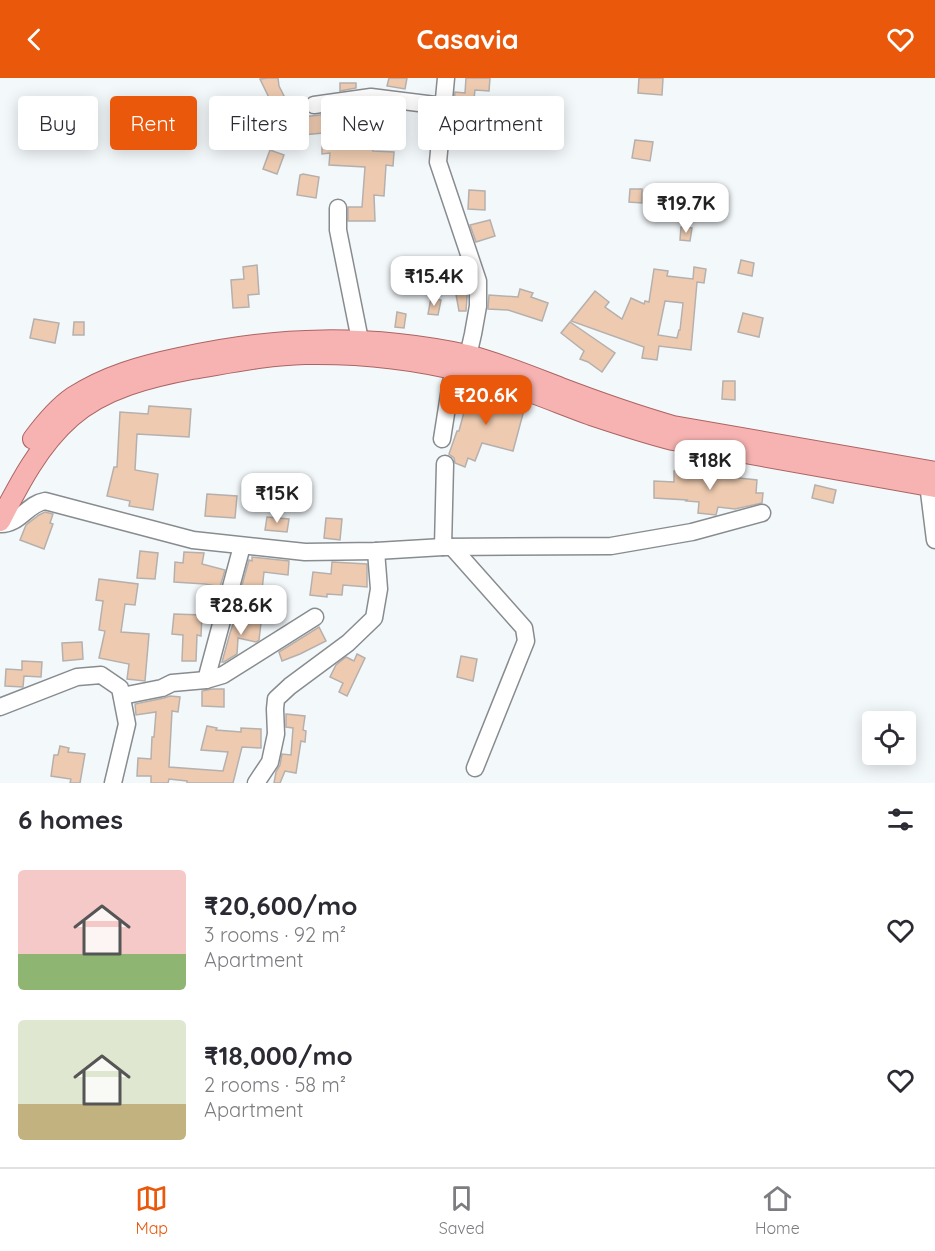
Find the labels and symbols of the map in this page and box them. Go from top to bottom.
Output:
pin: ₹19.7K [637,183,735,234]
pin: ₹15.4K [385,256,483,307]
pin: ₹20.6K [437,375,535,426]
pin: ₹18K [674,440,746,491]
pin: ₹15K [241,473,313,524]
pin: ₹28.6K [192,585,290,636]

